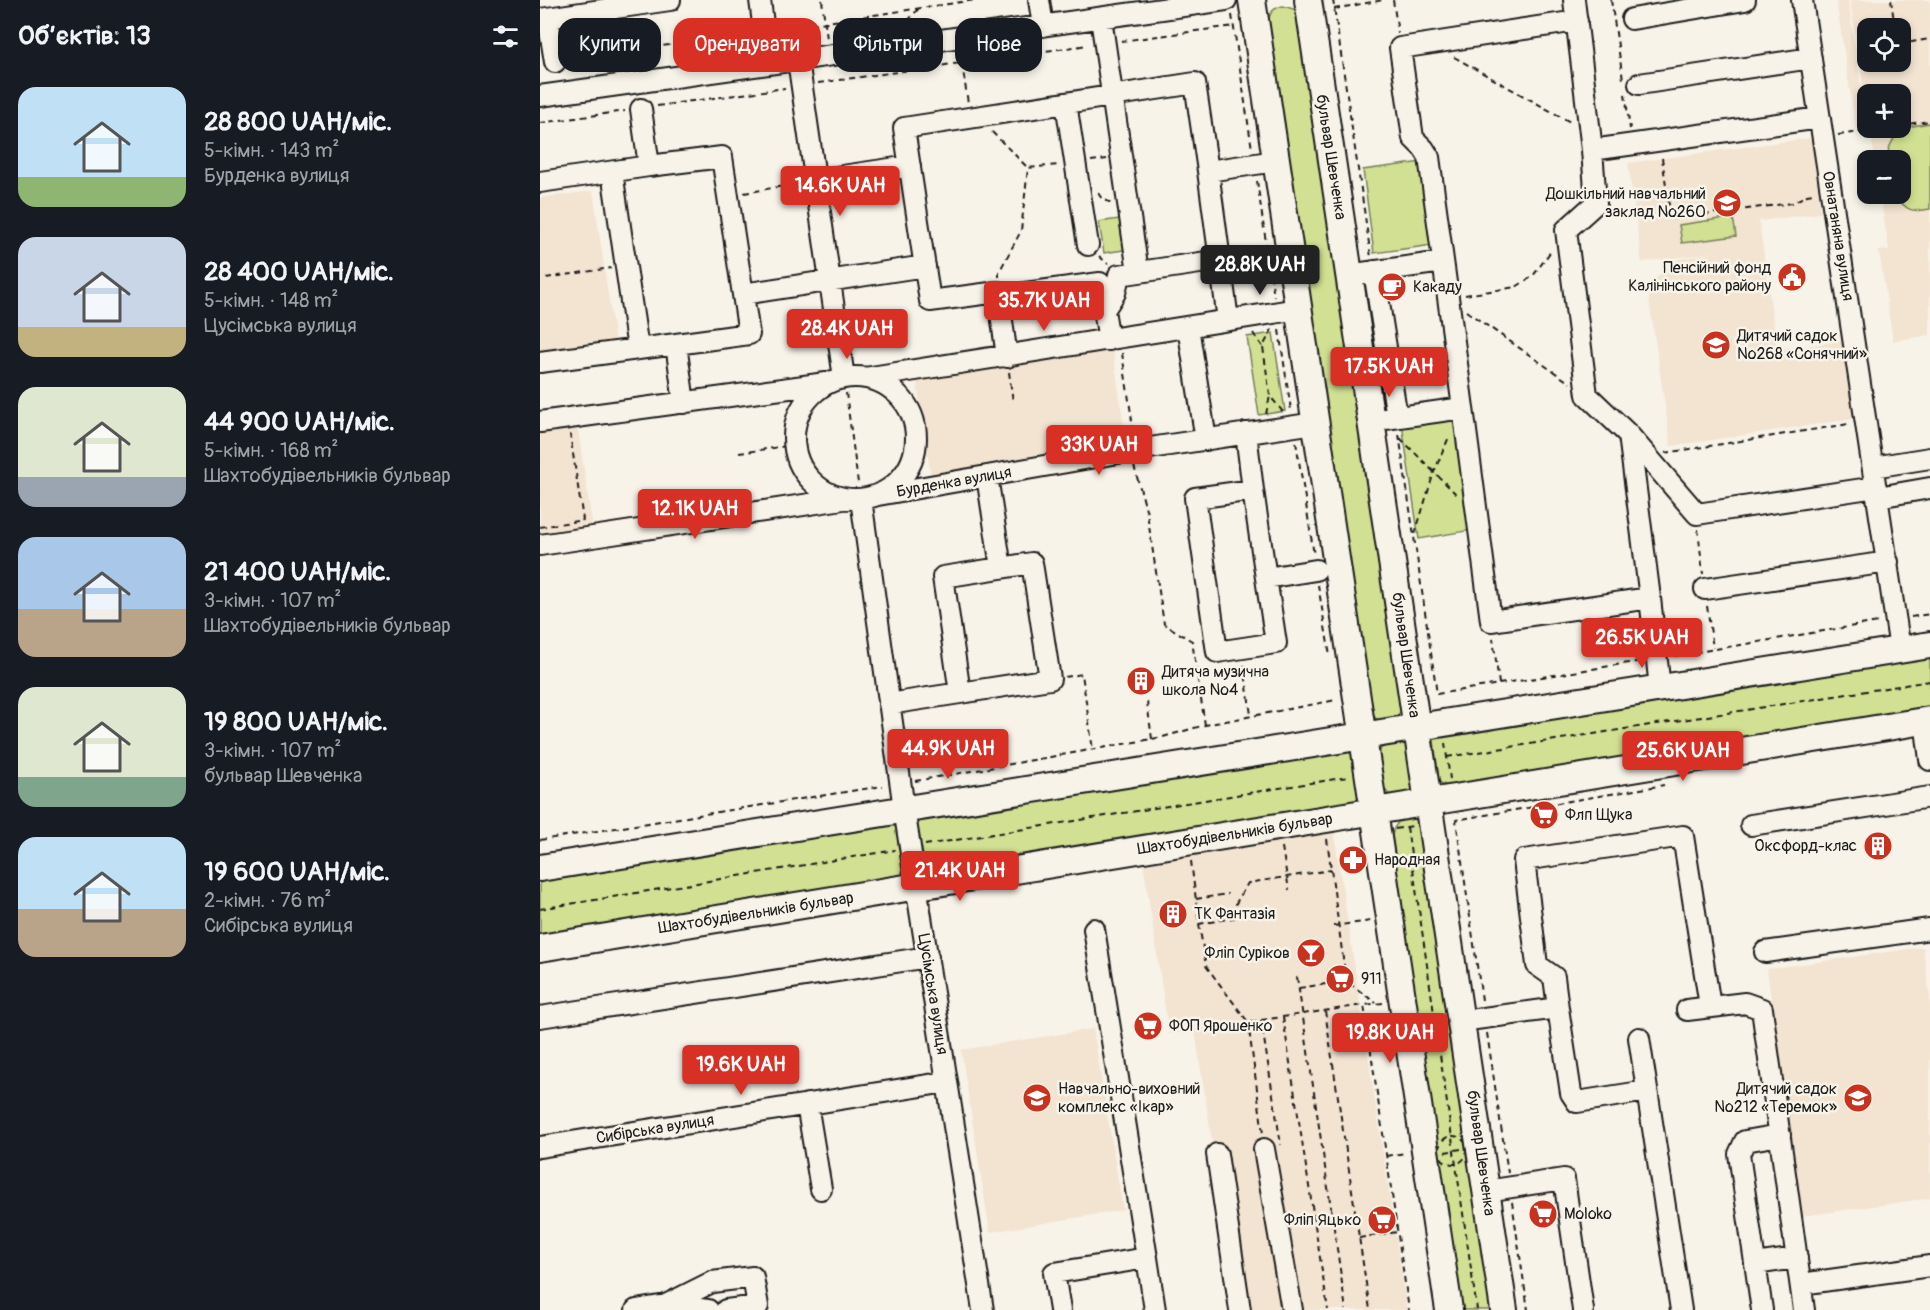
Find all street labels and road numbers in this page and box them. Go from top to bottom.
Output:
street label: бульвар Шевченка [1311,93,1351,221]
street label: Овнатаняна вулиця [1818,170,1858,302]
street label: Бурденка вулиця [895,462,1013,502]
street label: бульвар Шевченка [1387,591,1425,719]
street label: Шахтобудівельників бульвар [1136,809,1334,859]
street label: Шахтобудівельників бульвар [657,888,855,938]
street label: Цусімська вулиця [914,932,952,1056]
street label: бульвар Шевченка [1462,1089,1500,1217]
street label: Сибірська вулиця [595,1110,715,1148]

